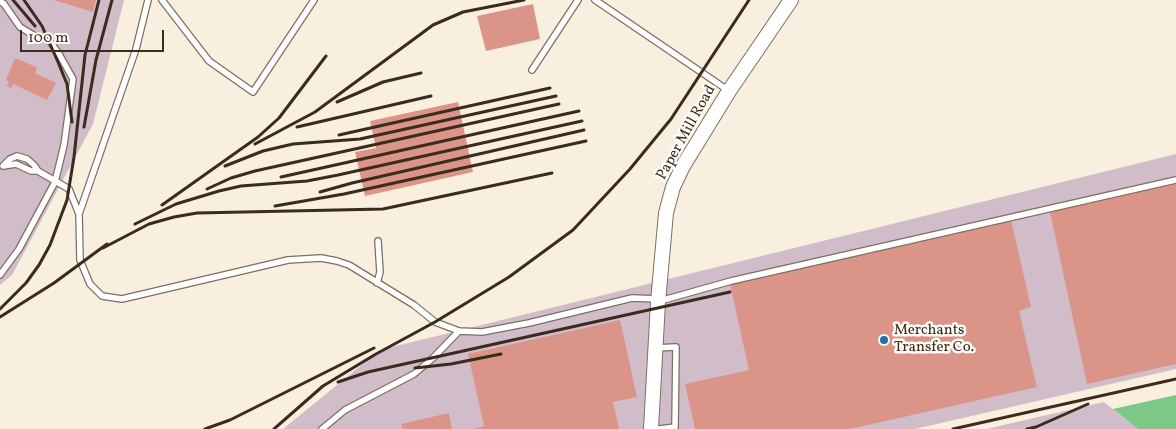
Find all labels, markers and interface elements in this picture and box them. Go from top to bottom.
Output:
scale bar [22,20,166,52]
text: 100 m [28,28,68,49]
street label: Paper Mill Road [654,83,720,183]
place label: Merchants Transfer Co. [894,322,974,357]
marker: Merchants Transfer Co. [878,334,890,346]

